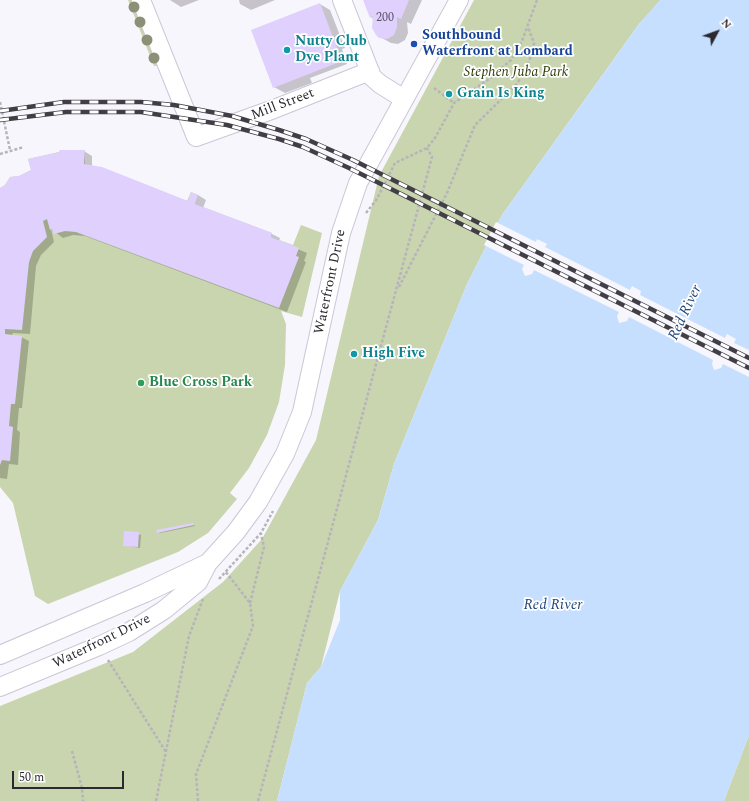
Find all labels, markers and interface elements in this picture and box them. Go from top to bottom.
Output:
house number: 200 [376,12,394,26]
north arrow [697,12,737,52]
text: N [717,15,736,33]
place label: Southbound Waterfront at Lombard [422,28,573,60]
place label: Nutty Club Dye Plant [295,34,367,66]
marker: Southbound Waterfront at Lombard [409,39,419,49]
marker: Nutty Club Dye Plant [282,45,292,55]
park label: Stephen Juba Park [464,65,568,81]
street label: Mill Street [249,85,317,125]
place label: Grain Is King [457,86,545,102]
marker: Grain Is King [444,89,454,99]
street label: Waterfront Drive [312,228,350,336]
water label: Red River [665,282,707,344]
place label: High Five [362,346,425,362]
marker: High Five [349,349,359,359]
place label: Blue Cross Park [149,375,252,391]
marker: Blue Cross Park [136,378,146,388]
water label: Red River [524,597,582,615]
street label: Waterfront Drive [50,611,154,673]
scale bar [14,763,126,789]
text: 50 m [19,768,44,787]

